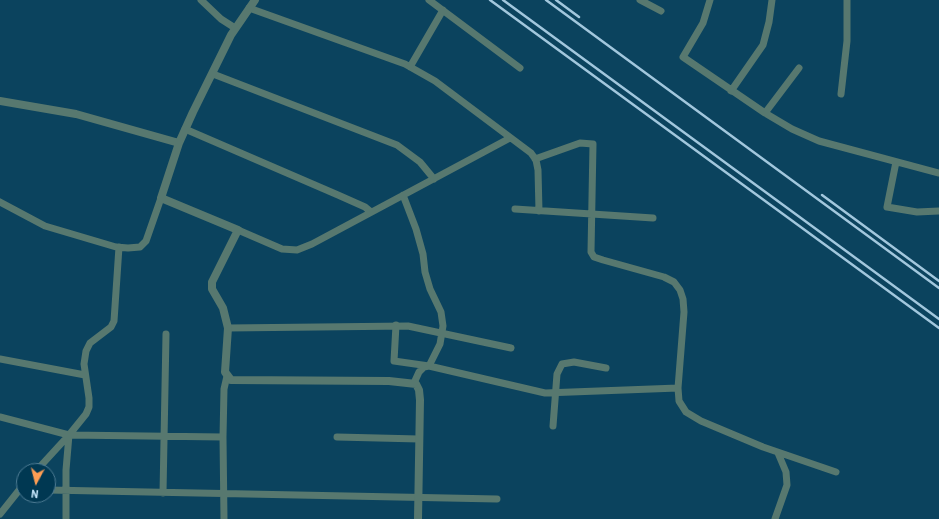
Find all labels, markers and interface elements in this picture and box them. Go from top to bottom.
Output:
north arrow [16,463,56,503]
text: N [30,488,39,501]

